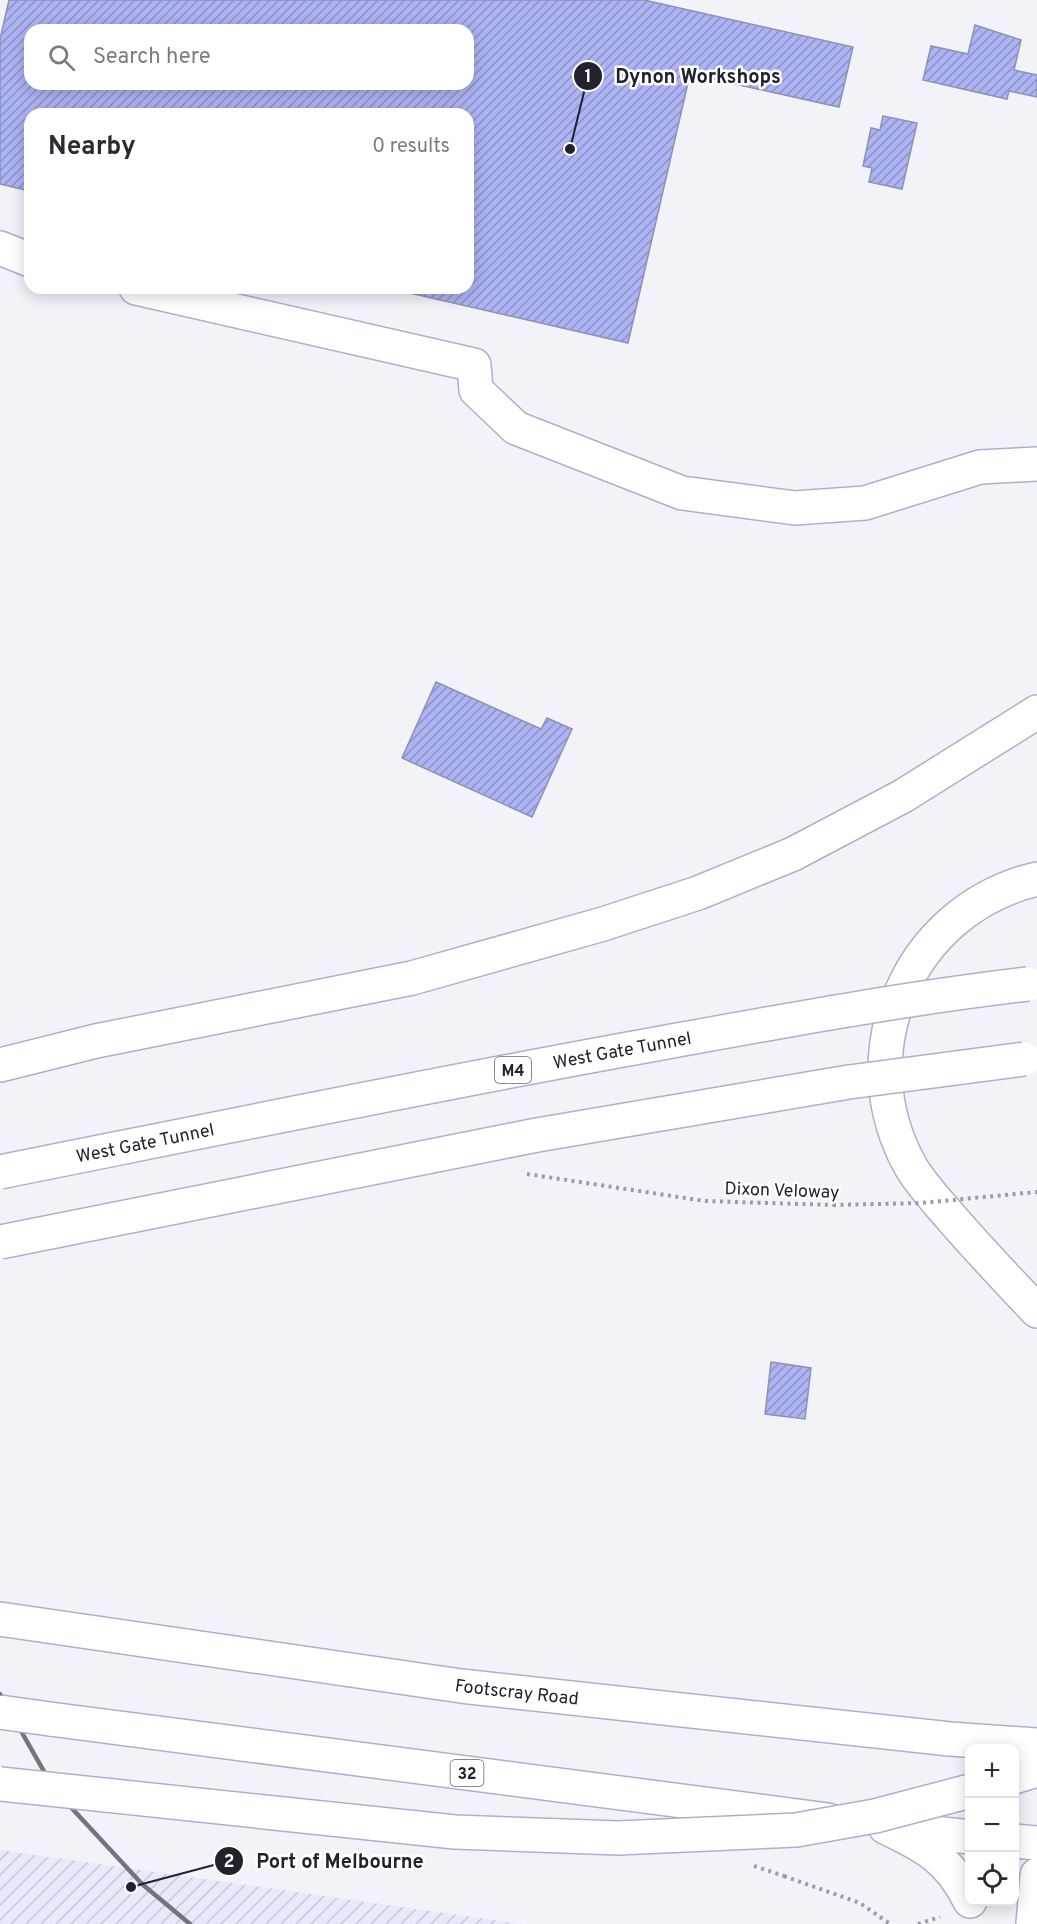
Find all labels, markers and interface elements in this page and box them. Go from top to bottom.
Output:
search box [24,24,474,90]
icon: search [45,41,78,74]
text: Search here [93,44,211,71]
callout: Dynon Workshops [573,57,793,95]
text: Dynon Workshops [615,65,781,91]
text: 1 [584,66,592,89]
text: Nearby [48,131,136,164]
text: 0 results [372,134,450,160]
street label: West Gate Tunnel [551,1028,693,1076]
road number: M4 [495,1057,531,1083]
street label: West Gate Tunnel [74,1119,216,1169]
street label: Dixon Veloway [724,1178,840,1205]
street label: Footscray Road [453,1675,580,1712]
map controls [965,1744,1019,1906]
button: + [965,1744,1019,1798]
road number: 32 [450,1760,484,1786]
button: − [965,1798,1019,1852]
callout: Port of Melbourne [214,1842,435,1880]
text: Port of Melbourne [256,1850,424,1876]
text: 2 [223,1851,235,1874]
button: locate [965,1852,1019,1906]

